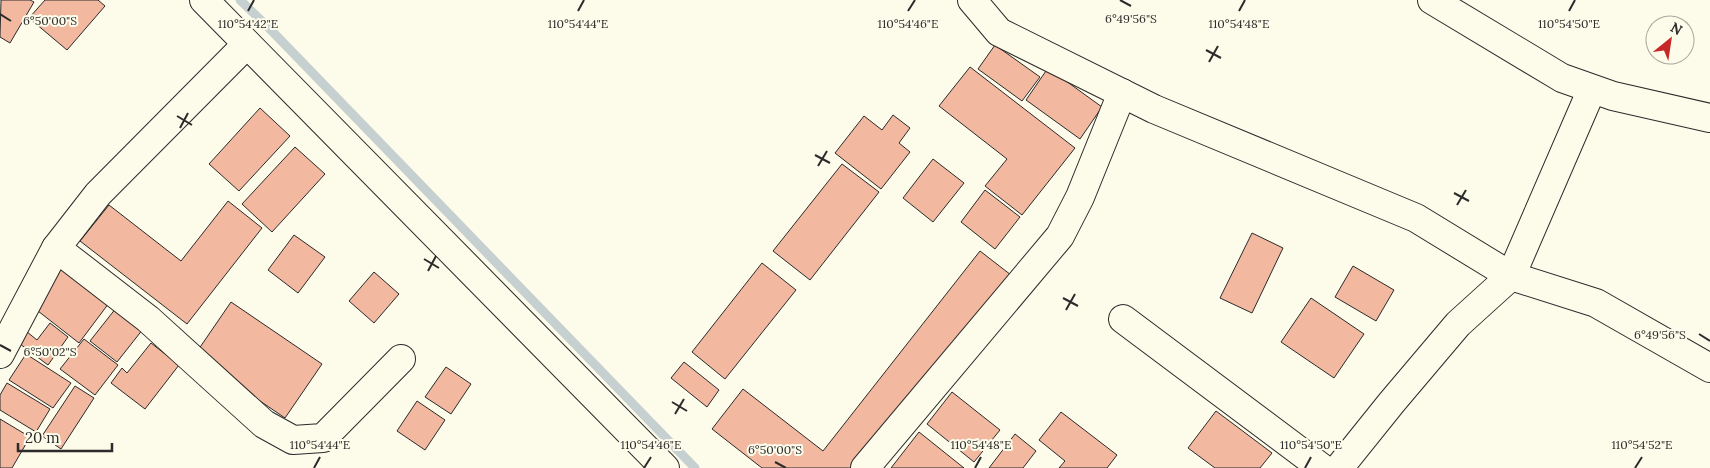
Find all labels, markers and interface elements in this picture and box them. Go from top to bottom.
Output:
text: 6°49'56"S [1105,11,1157,26]
text: 6°50'00"S [23,13,77,28]
north arrow [1645,15,1695,65]
text: 110°54'42"E [218,16,278,31]
text: 110°54'44"E [548,16,608,31]
text: 110°54'46"E [878,16,938,31]
text: 110°54'48"E [1209,16,1269,31]
text: 110°54'50"E [1538,16,1600,31]
text: N [1667,18,1686,39]
text: 6°49'56"S [1634,327,1686,342]
text: 6°50'02"S [23,344,77,359]
scale bar [18,420,111,452]
text: 20 m [25,428,60,447]
text: 110°54'44"E [290,437,350,452]
text: 110°54'46"E [621,437,681,452]
text: 110°54'48"E [951,437,1011,452]
text: 110°54'50"E [1280,437,1342,452]
text: 110°54'52"E [1611,437,1673,452]
text: 6°50'00"S [748,442,802,457]

